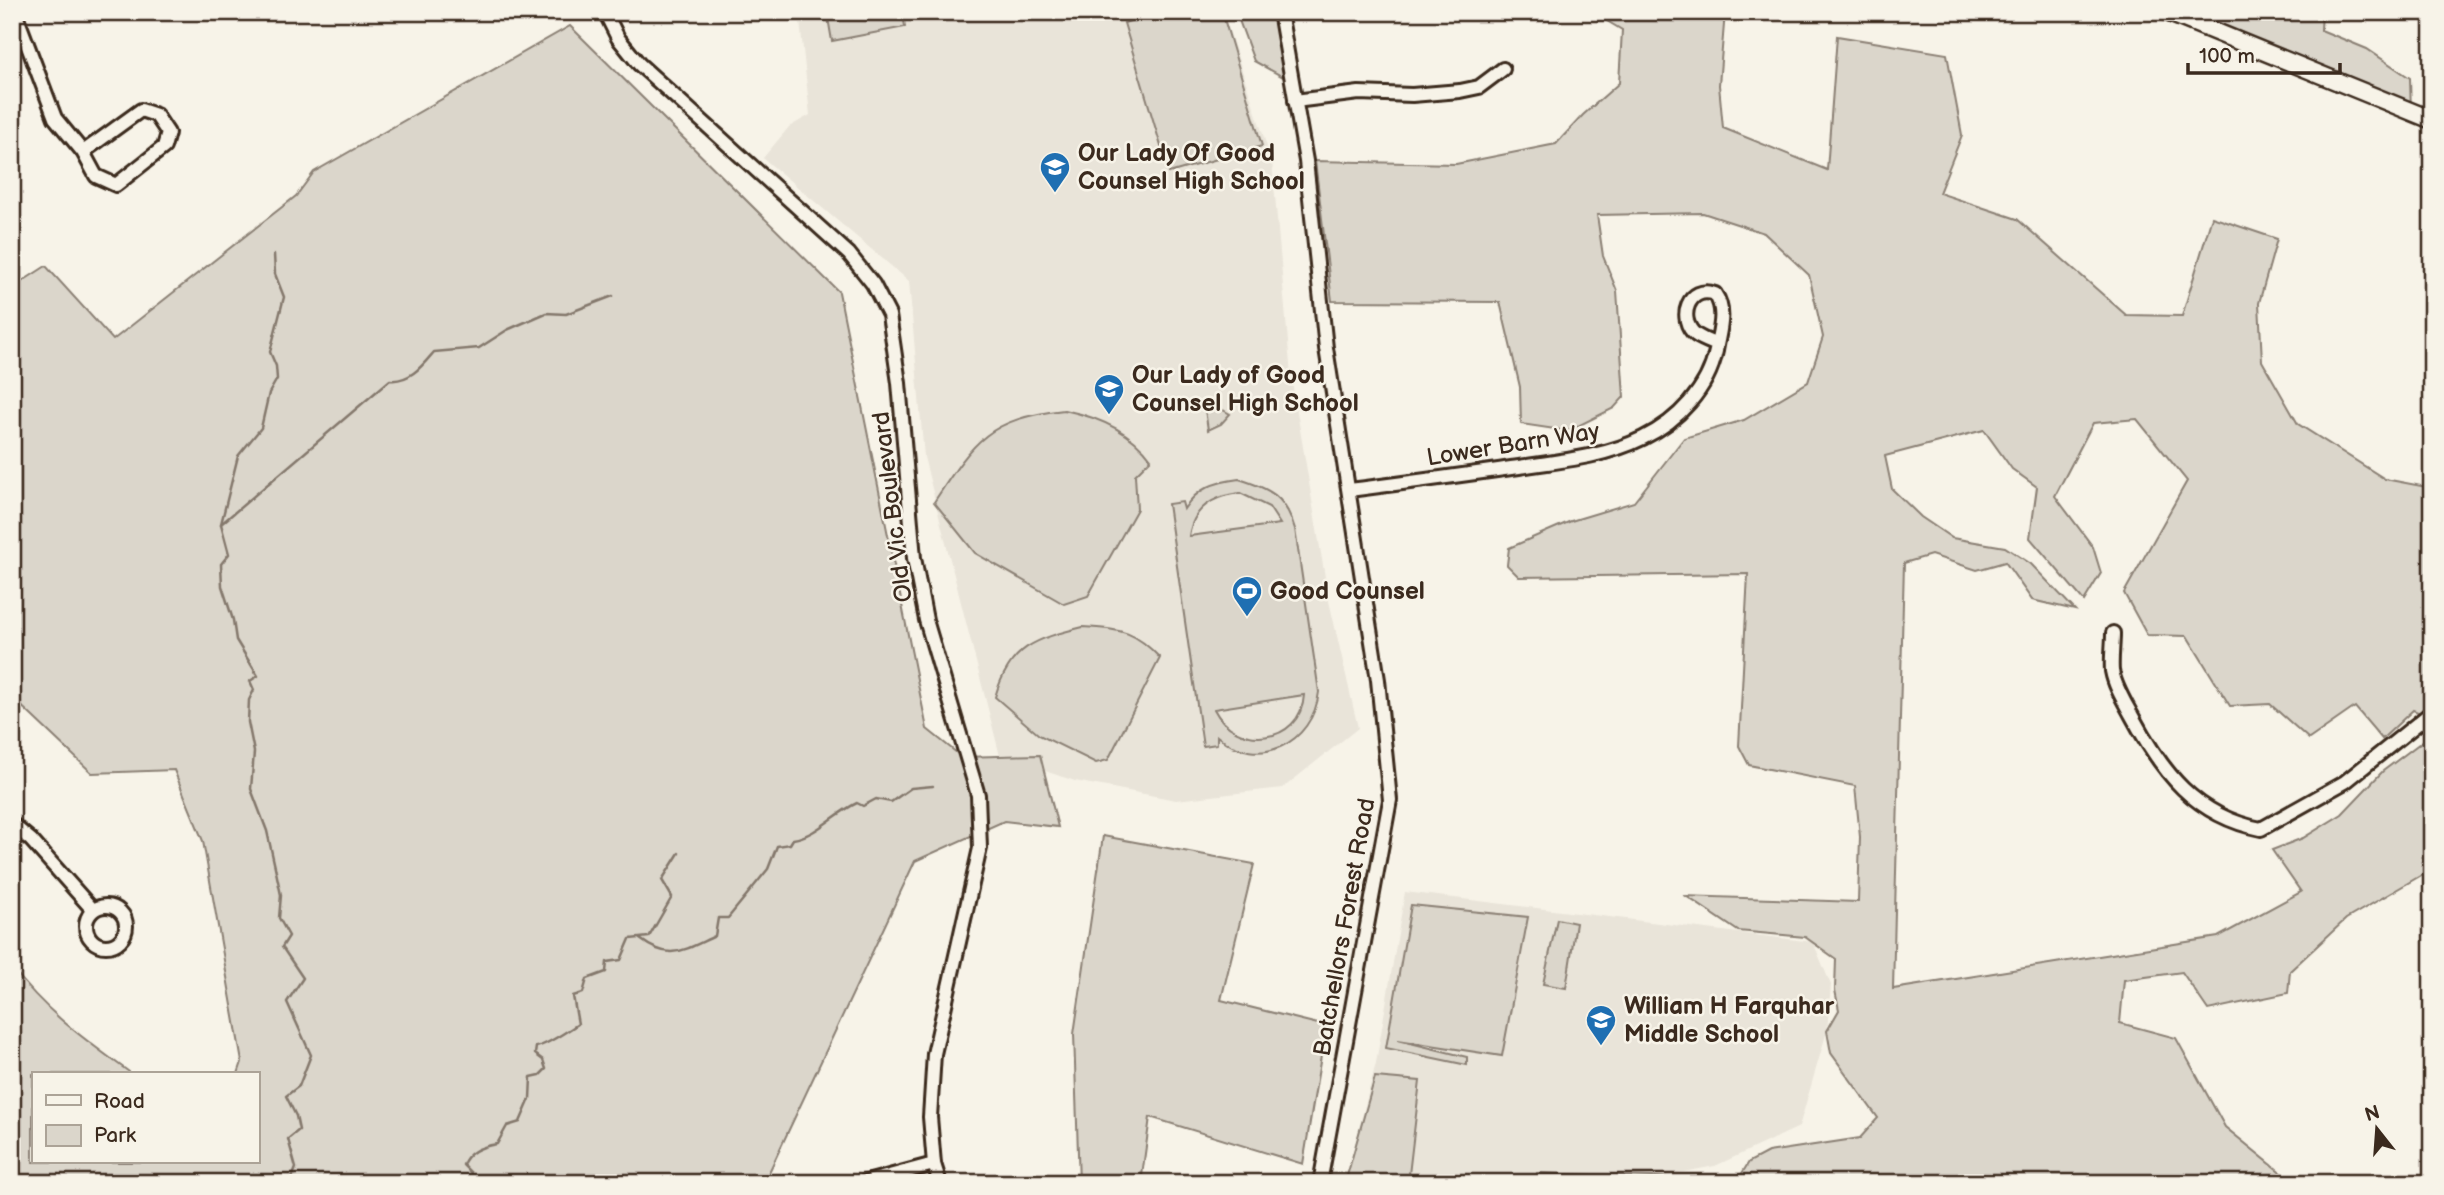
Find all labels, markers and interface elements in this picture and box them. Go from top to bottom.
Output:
scale bar [2188,32,2341,76]
text: 100 m [2199,44,2255,69]
place label: Our Lady Of Good Counsel High School [1078,139,1305,196]
school or university icon: Our Lady Of Good Counsel High School [1038,150,1072,194]
place label: Our Lady of Good Counsel High School [1132,361,1359,418]
school or university icon: Our Lady of Good Counsel High School [1092,372,1126,416]
street label: Old Vic Boulevard [866,410,919,604]
street label: Lower Barn Way [1425,416,1602,472]
sports icon: Good Counsel [1230,574,1264,618]
place label: Good Counsel [1270,577,1425,606]
street label: Batchellors Forest Road [1308,796,1381,1058]
place label: William H Farquhar Middle School [1624,992,1835,1049]
school or university icon: William H Farquhar Middle School [1584,1003,1618,1047]
legend [32,1072,259,1164]
text: Road [94,1089,145,1114]
north arrow [2342,1094,2412,1164]
text: N [2362,1101,2383,1127]
text: Park [94,1123,137,1148]

